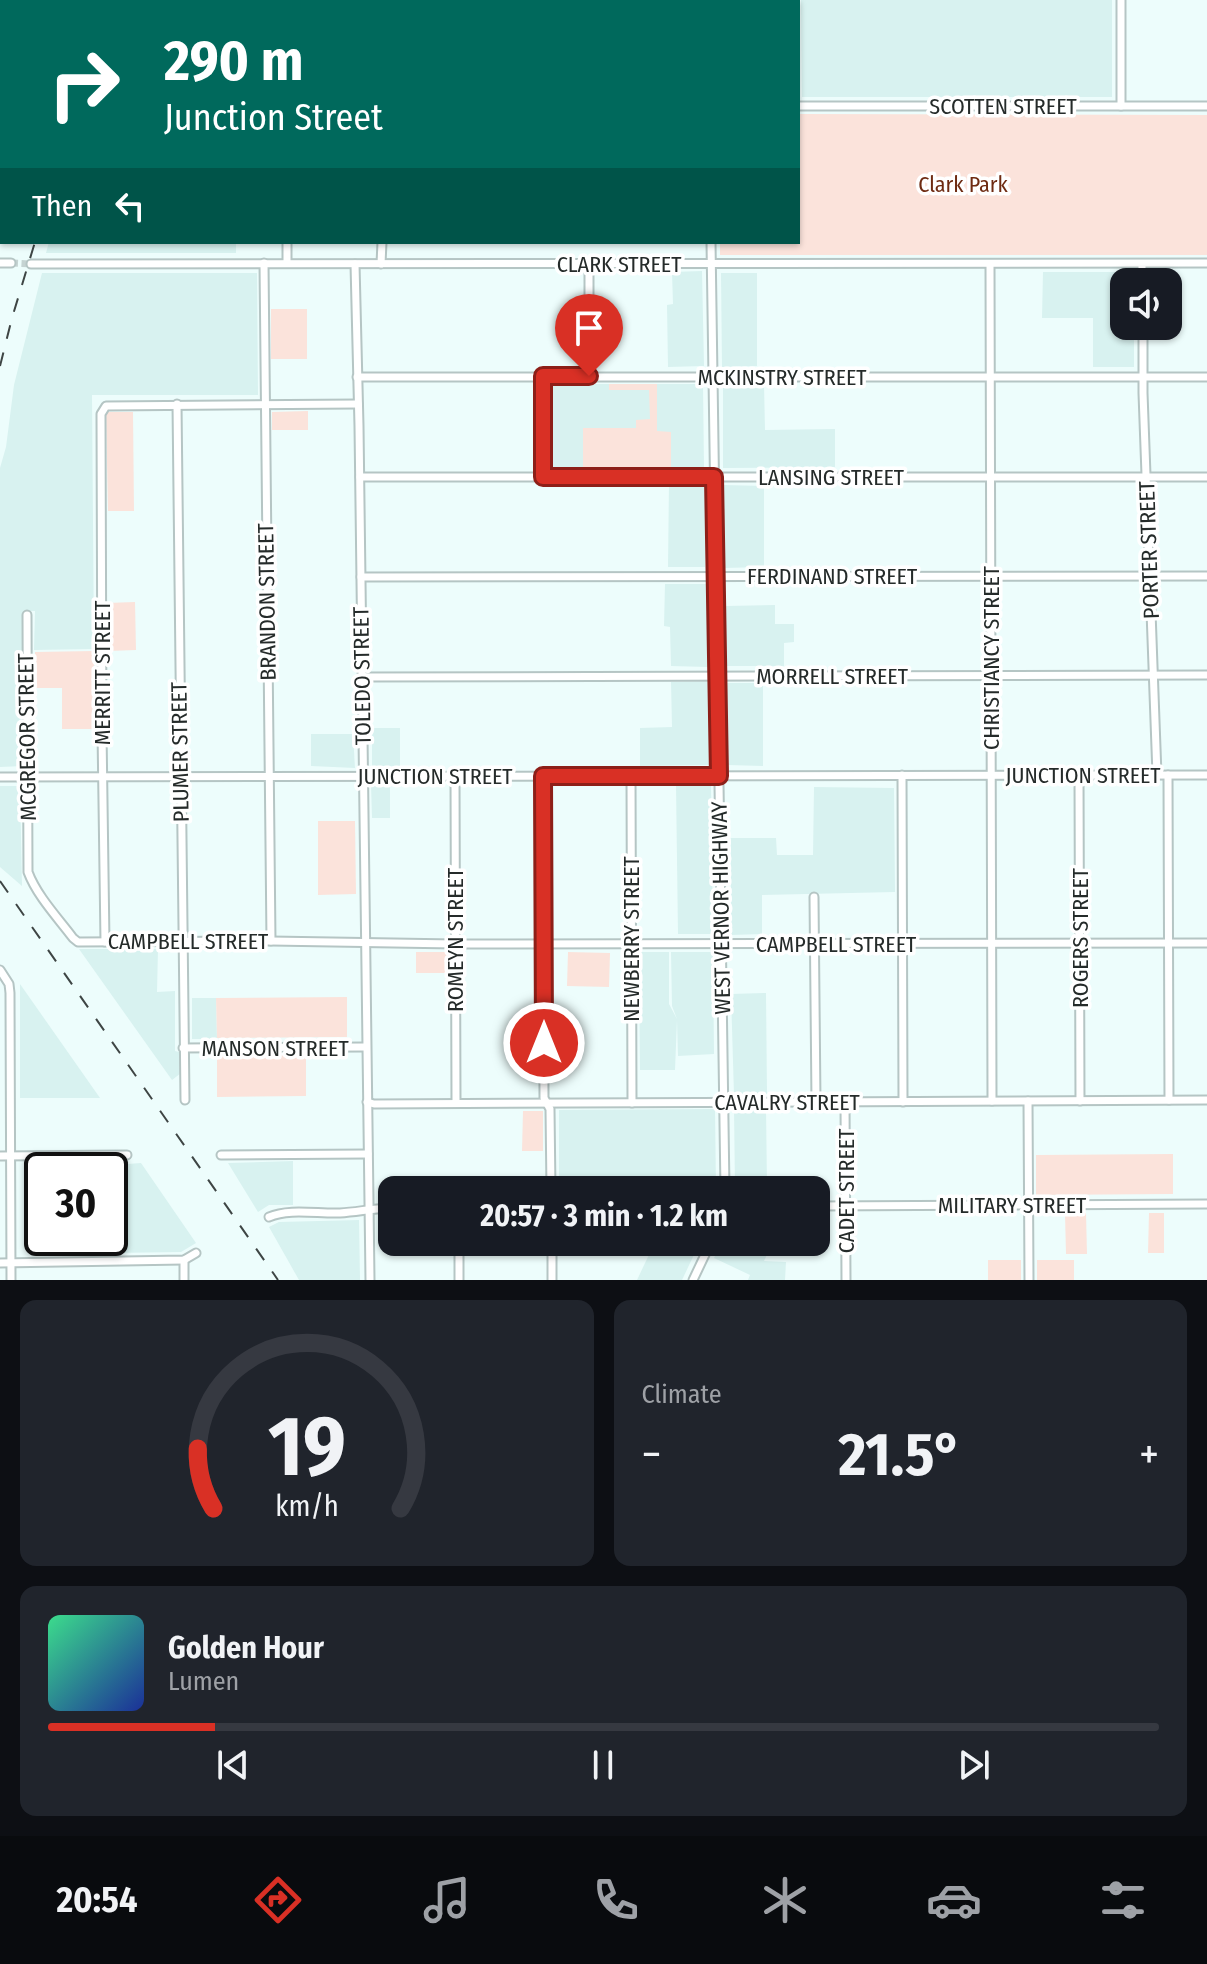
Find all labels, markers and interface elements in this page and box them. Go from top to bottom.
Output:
text: 290 m [164,28,304,95]
icon: right [32,32,136,136]
street label: SCOTTEN STREET [929,93,1077,120]
text: Junction Street [164,96,383,140]
park label: Clark Park [918,171,1009,198]
icon: left [108,184,152,228]
text: Then [32,188,92,224]
street label: CLARK STREET [557,251,682,278]
map controls [1110,268,1182,340]
button: sound [1110,268,1182,340]
pin [555,294,623,376]
icon: arrive [567,306,611,350]
street label: MCKINSTRY STREET [698,364,867,391]
street label: LANSING STREET [758,464,905,491]
street label: PORTER STREET [1133,480,1165,619]
street label: BRANDON STREET [252,522,282,681]
street label: FERDINAND STREET [747,563,918,590]
street label: CHRISTIANCY STREET [978,565,1005,750]
street label: MERRITT STREET [89,600,116,745]
street label: TOLEDO STREET [347,606,377,745]
street label: MCGREGOR STREET [12,652,42,821]
street label: MORRELL STREET [756,663,909,690]
street label: PLUMER STREET [165,681,195,822]
street label: JUNCTION STREET [1006,762,1161,789]
street label: JUNCTION STREET [358,763,513,790]
street label: WEST VERNOR HIGHWAY [706,801,736,1015]
street label: NEWBERRY STREET [618,855,645,1022]
street label: ROMEYN STREET [442,867,469,1012]
street label: ROGERS STREET [1067,867,1094,1008]
street label: CAMPBELL STREET [108,928,269,955]
street label: CAMPBELL STREET [756,931,917,958]
position arrow [502,1001,586,1085]
street label: MANSON STREET [201,1035,349,1062]
street label: CAVALRY STREET [714,1089,861,1116]
street label: CADET STREET [833,1128,860,1253]
speed limit sign: 30 [24,1152,128,1256]
street label: MILITARY STREET [938,1192,1087,1219]
text: 20:57 · 3 min · 1.2 km [480,1198,728,1234]
text: Climate [642,1379,722,1410]
text: 19 [268,1397,346,1497]
text: 21.5° [838,1419,962,1491]
text: − [642,1428,661,1481]
text: + [1139,1428,1159,1481]
text: km/h [275,1489,339,1524]
text: Golden Hour [168,1630,324,1666]
text: Lumen [168,1666,239,1697]
icon: previous [211,1743,255,1787]
icon: pause [581,1743,625,1787]
icon: next [952,1743,996,1787]
icon: directions [250,1872,306,1928]
icon: music [419,1872,475,1928]
icon: phone [588,1872,644,1928]
icon: climate [757,1872,813,1928]
icon: car [926,1872,982,1928]
icon: filters [1095,1872,1151,1928]
text: 20:54 [56,1878,137,1922]

